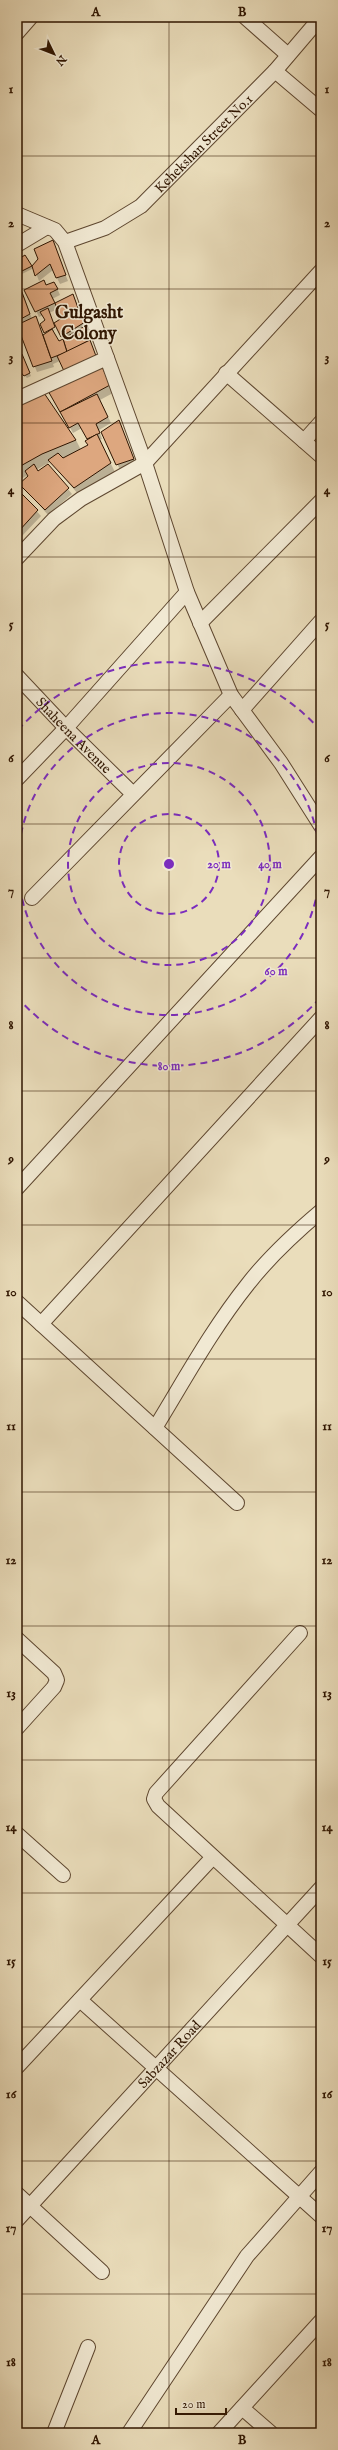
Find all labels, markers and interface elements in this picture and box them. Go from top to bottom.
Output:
text: A [91,4,102,21]
text: B [238,4,247,21]
north arrow [34,34,74,74]
text: N [52,51,70,69]
text: 1 [9,81,14,98]
text: 1 [325,81,330,98]
street label: Kehekshan Street No.1 [151,91,257,197]
text: 2 [8,215,14,232]
text: 2 [324,215,330,232]
district label: Gulgasht Colony [55,302,124,346]
text: 3 [9,349,14,366]
text: 3 [325,349,330,366]
text: 4 [8,482,15,499]
text: 4 [324,482,331,499]
text: 5 [9,616,14,633]
text: 5 [325,616,330,633]
street label: Shaheena Avenue [32,694,115,778]
text: 6 [8,750,14,767]
text: 6 [324,750,330,767]
centre of rings [162,857,176,871]
text: 20 m [207,857,231,872]
text: 40 m [258,857,283,872]
text: 7 [8,883,14,900]
text: 7 [324,883,330,900]
text: 60 m [265,964,288,979]
text: 8 [8,1017,14,1034]
text: 8 [324,1017,330,1034]
text: 80 m [158,1059,181,1074]
text: 9 [7,1151,14,1168]
text: 9 [323,1151,330,1168]
text: 10 [5,1284,17,1301]
text: 10 [321,1284,333,1301]
text: 11 [6,1418,16,1435]
text: 11 [322,1418,332,1435]
text: 12 [6,1552,16,1569]
text: 12 [322,1552,332,1569]
text: 13 [6,1685,16,1702]
text: 13 [322,1685,332,1702]
text: 14 [5,1819,17,1836]
text: 14 [321,1819,333,1836]
text: 15 [6,1953,16,1970]
text: 15 [322,1953,332,1970]
street label: Sabzazar Road [134,2017,206,2092]
text: 16 [6,2086,17,2103]
text: 16 [322,2086,333,2103]
text: 17 [6,2220,16,2237]
text: 17 [322,2220,332,2237]
text: 18 [6,2354,16,2371]
text: 18 [322,2354,332,2371]
scale bar [176,2390,226,2416]
text: 20 m [182,2397,205,2412]
text: A [91,2432,102,2449]
text: B [238,2432,247,2449]

